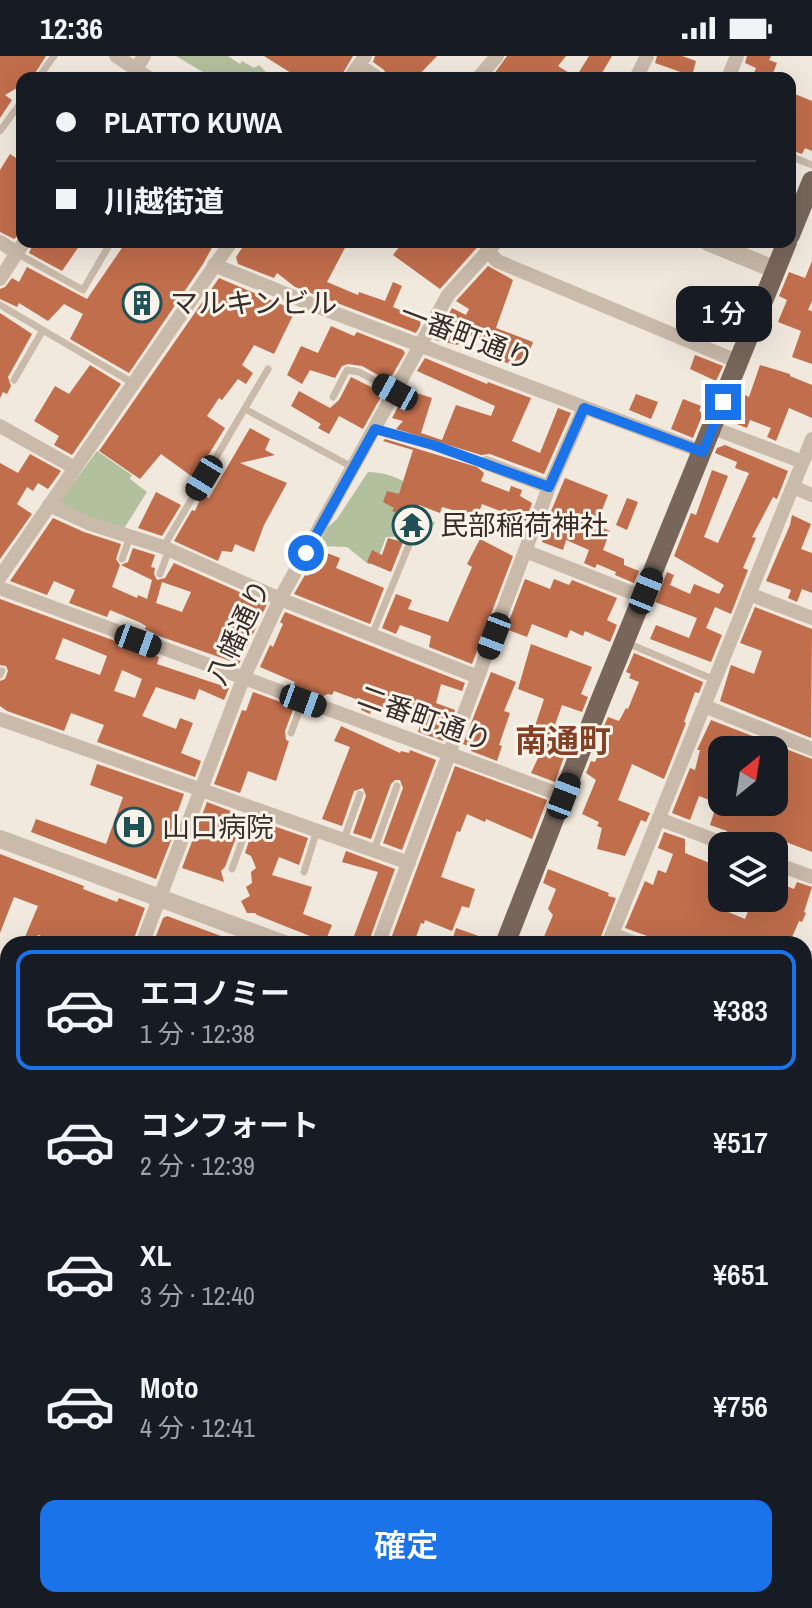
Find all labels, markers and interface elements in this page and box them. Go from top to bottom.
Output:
text: 12:36 [40,8,103,48]
text: PLATTO KUWA [104,102,282,142]
text: 川越街道 [104,181,224,221]
building icon: マルキンビル [121,282,163,324]
place label: マルキンビル [170,284,337,322]
callout: 1 分 [675,286,771,342]
street label: 一番町通り [395,293,539,379]
text: 1 分 [702,296,746,331]
car [368,370,422,414]
route end [705,384,741,420]
car [181,451,227,505]
temple icon: 民部稲荷神社 [391,504,433,546]
place label: 民部稲荷神社 [440,506,608,544]
route start [288,535,324,571]
car [626,564,666,618]
street label: 八幡通り [197,573,279,691]
car [474,609,514,663]
car [111,622,165,660]
street label: 二番町通り [353,676,497,760]
car [276,682,330,720]
district label: 南通町 [515,719,611,762]
north arrow [708,736,788,816]
map controls [708,736,788,912]
car [544,769,584,823]
hospital icon: 山口病院 [113,806,155,848]
place label: 山口病院 [162,808,274,846]
button: layers [708,832,788,912]
text: エコノミー [140,973,290,1013]
icon: car [44,974,116,1046]
text: ¥383 [713,990,768,1030]
text: 1 分 · 12:38 [140,1016,255,1051]
text: コンフォート [140,1105,319,1145]
icon: car [44,1106,116,1178]
text: ¥517 [713,1122,768,1162]
text: 2 分 · 12:39 [140,1148,255,1183]
text: XL [140,1235,171,1275]
icon: car [44,1238,116,1310]
text: ¥651 [713,1254,768,1294]
text: 3 分 · 12:40 [140,1278,255,1313]
text: Moto [140,1367,199,1407]
icon: car [44,1370,116,1442]
text: ¥756 [713,1386,768,1426]
text: 4 分 · 12:41 [140,1410,255,1445]
button: 確定 [40,1500,772,1592]

